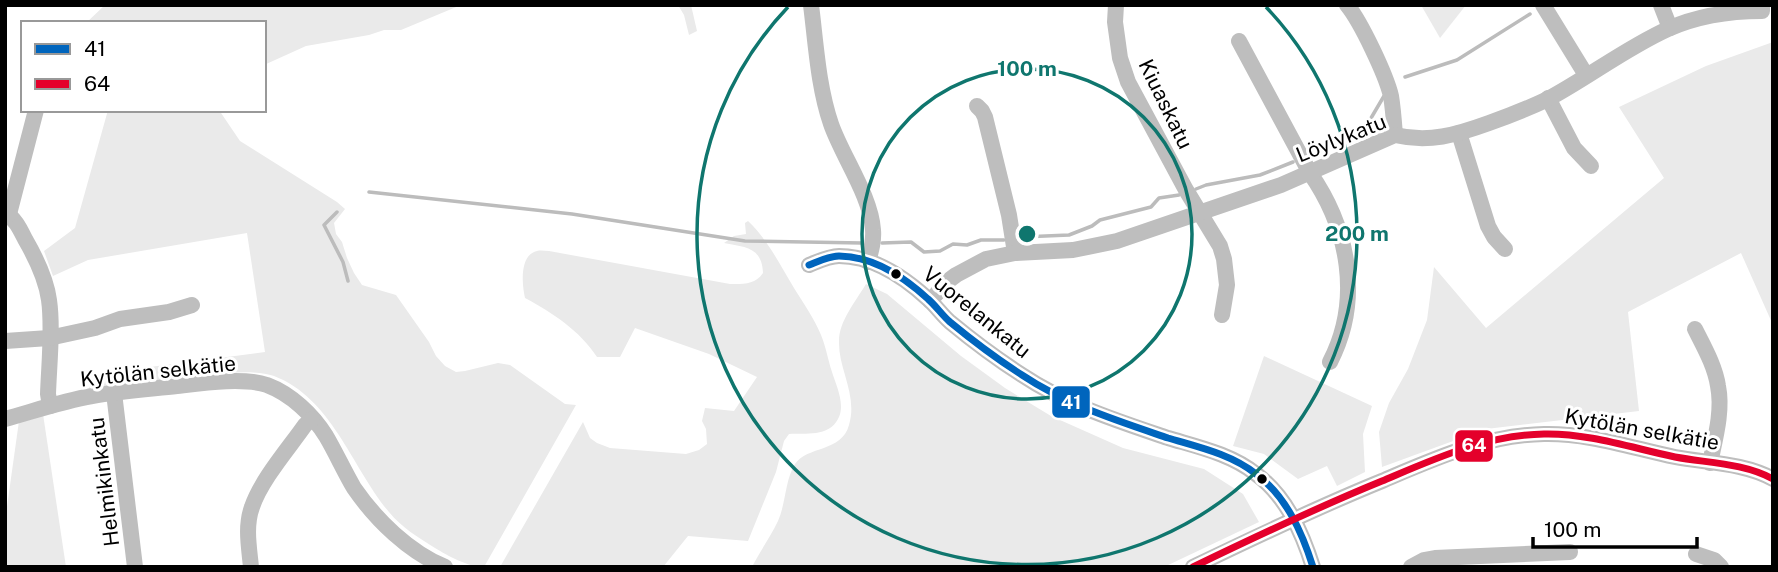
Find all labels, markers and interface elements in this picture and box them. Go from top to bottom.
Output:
legend [21,21,266,112]
text: 41 [84,36,106,61]
street label: Kiuaskatu [1134,55,1198,153]
text: 100 m [997,56,1057,81]
text: 64 [84,71,110,96]
street label: Löylykatu [1292,109,1390,167]
text: 200 m [1325,221,1389,246]
centre of rings [1015,222,1039,246]
street label: Vuorelankatu [918,261,1036,363]
unlabelled marker [889,267,903,281]
street label: Kytölän selkätie [79,350,237,392]
line badge: 41 [1051,385,1091,419]
text: 41 [1061,391,1081,413]
street label: Kytölän selkätie [1563,403,1721,455]
street label: Helmikinkatu [84,416,124,548]
line badge: 64 [1454,429,1494,463]
text: 64 [1462,434,1486,456]
unlabelled marker [1255,472,1269,486]
scale bar [1533,505,1698,550]
text: 100 m [1544,517,1601,542]

